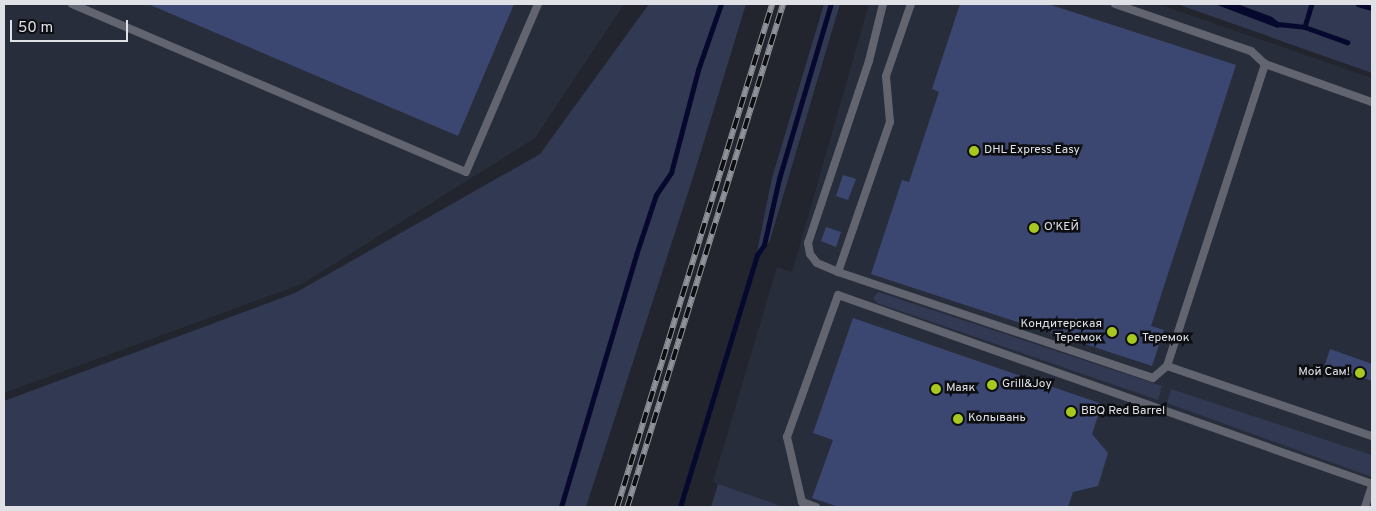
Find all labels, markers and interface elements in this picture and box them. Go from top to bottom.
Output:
scale bar [12,10,130,42]
text: 50 m [18,19,53,38]
place label: DHL Express Easy [984,144,1080,158]
marker: DHL Express Easy [968,145,980,157]
place label: О’КЕЙ [1044,221,1079,235]
marker: О’КЕЙ [1028,222,1040,234]
place label: Кондитерская Теремок [1021,318,1102,346]
marker: Кондитерская Теремок [1106,326,1118,338]
place label: Теремок [1142,332,1190,346]
marker: Теремок [1126,333,1138,345]
place label: Мой Сам! [1298,366,1350,380]
marker: Мой Сам! [1354,367,1366,379]
place label: Grill&Joy [1002,378,1052,392]
marker: Grill&Joy [986,379,998,391]
place label: Маяк [946,382,975,396]
marker: Маяк [930,383,942,395]
place label: BBQ Red Barrel [1081,405,1165,419]
marker: BBQ Red Barrel [1065,406,1077,418]
place label: Колывань [968,412,1026,426]
marker: Колывань [952,413,964,425]

